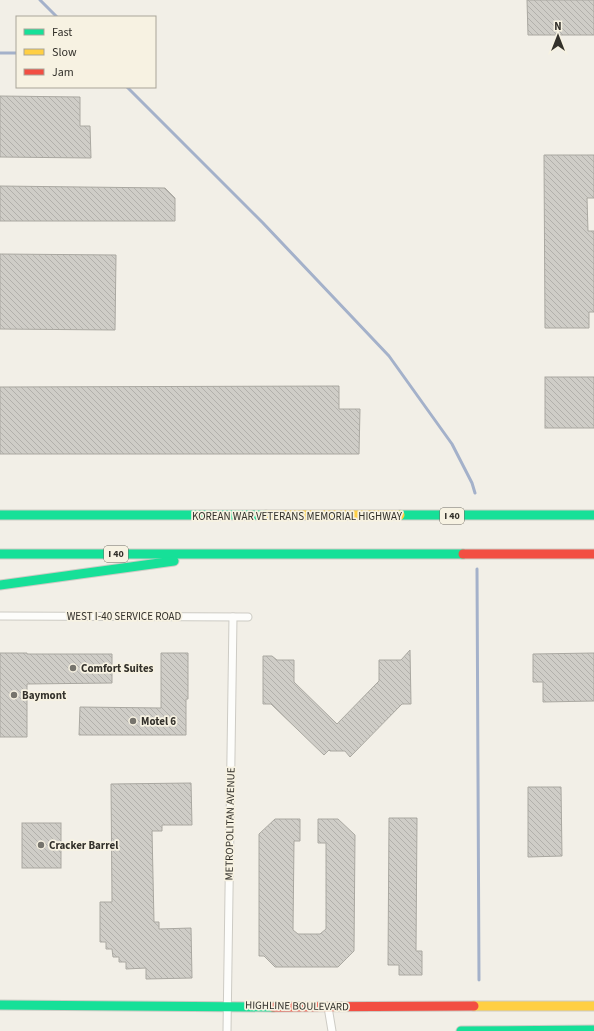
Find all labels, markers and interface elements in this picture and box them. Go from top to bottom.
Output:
legend [16,16,156,88]
north arrow [538,16,578,56]
text: N [554,19,562,34]
text: Fast [52,24,72,41]
text: Slow [52,44,77,61]
text: Jam [52,64,74,81]
road number: I 40 [440,508,464,524]
street label: KOREAN WAR VETERANS MEMORIAL HIGHWAY [192,509,403,524]
road number: I 40 [104,546,128,562]
street label: WEST I-40 SERVICE ROAD [67,609,182,624]
place label: Comfort Suites [81,661,154,676]
marker: Comfort Suites [68,663,78,673]
place label: Baymont [22,688,67,703]
marker: Baymont [9,690,19,700]
place label: Motel 6 [141,714,176,729]
marker: Motel 6 [128,716,138,726]
street label: METROPOLITAN AVENUE [222,767,238,881]
place label: Cracker Barrel [49,838,119,853]
marker: Cracker Barrel [36,840,46,850]
street label: HIGHLINE BOULEVARD [245,998,349,1014]

